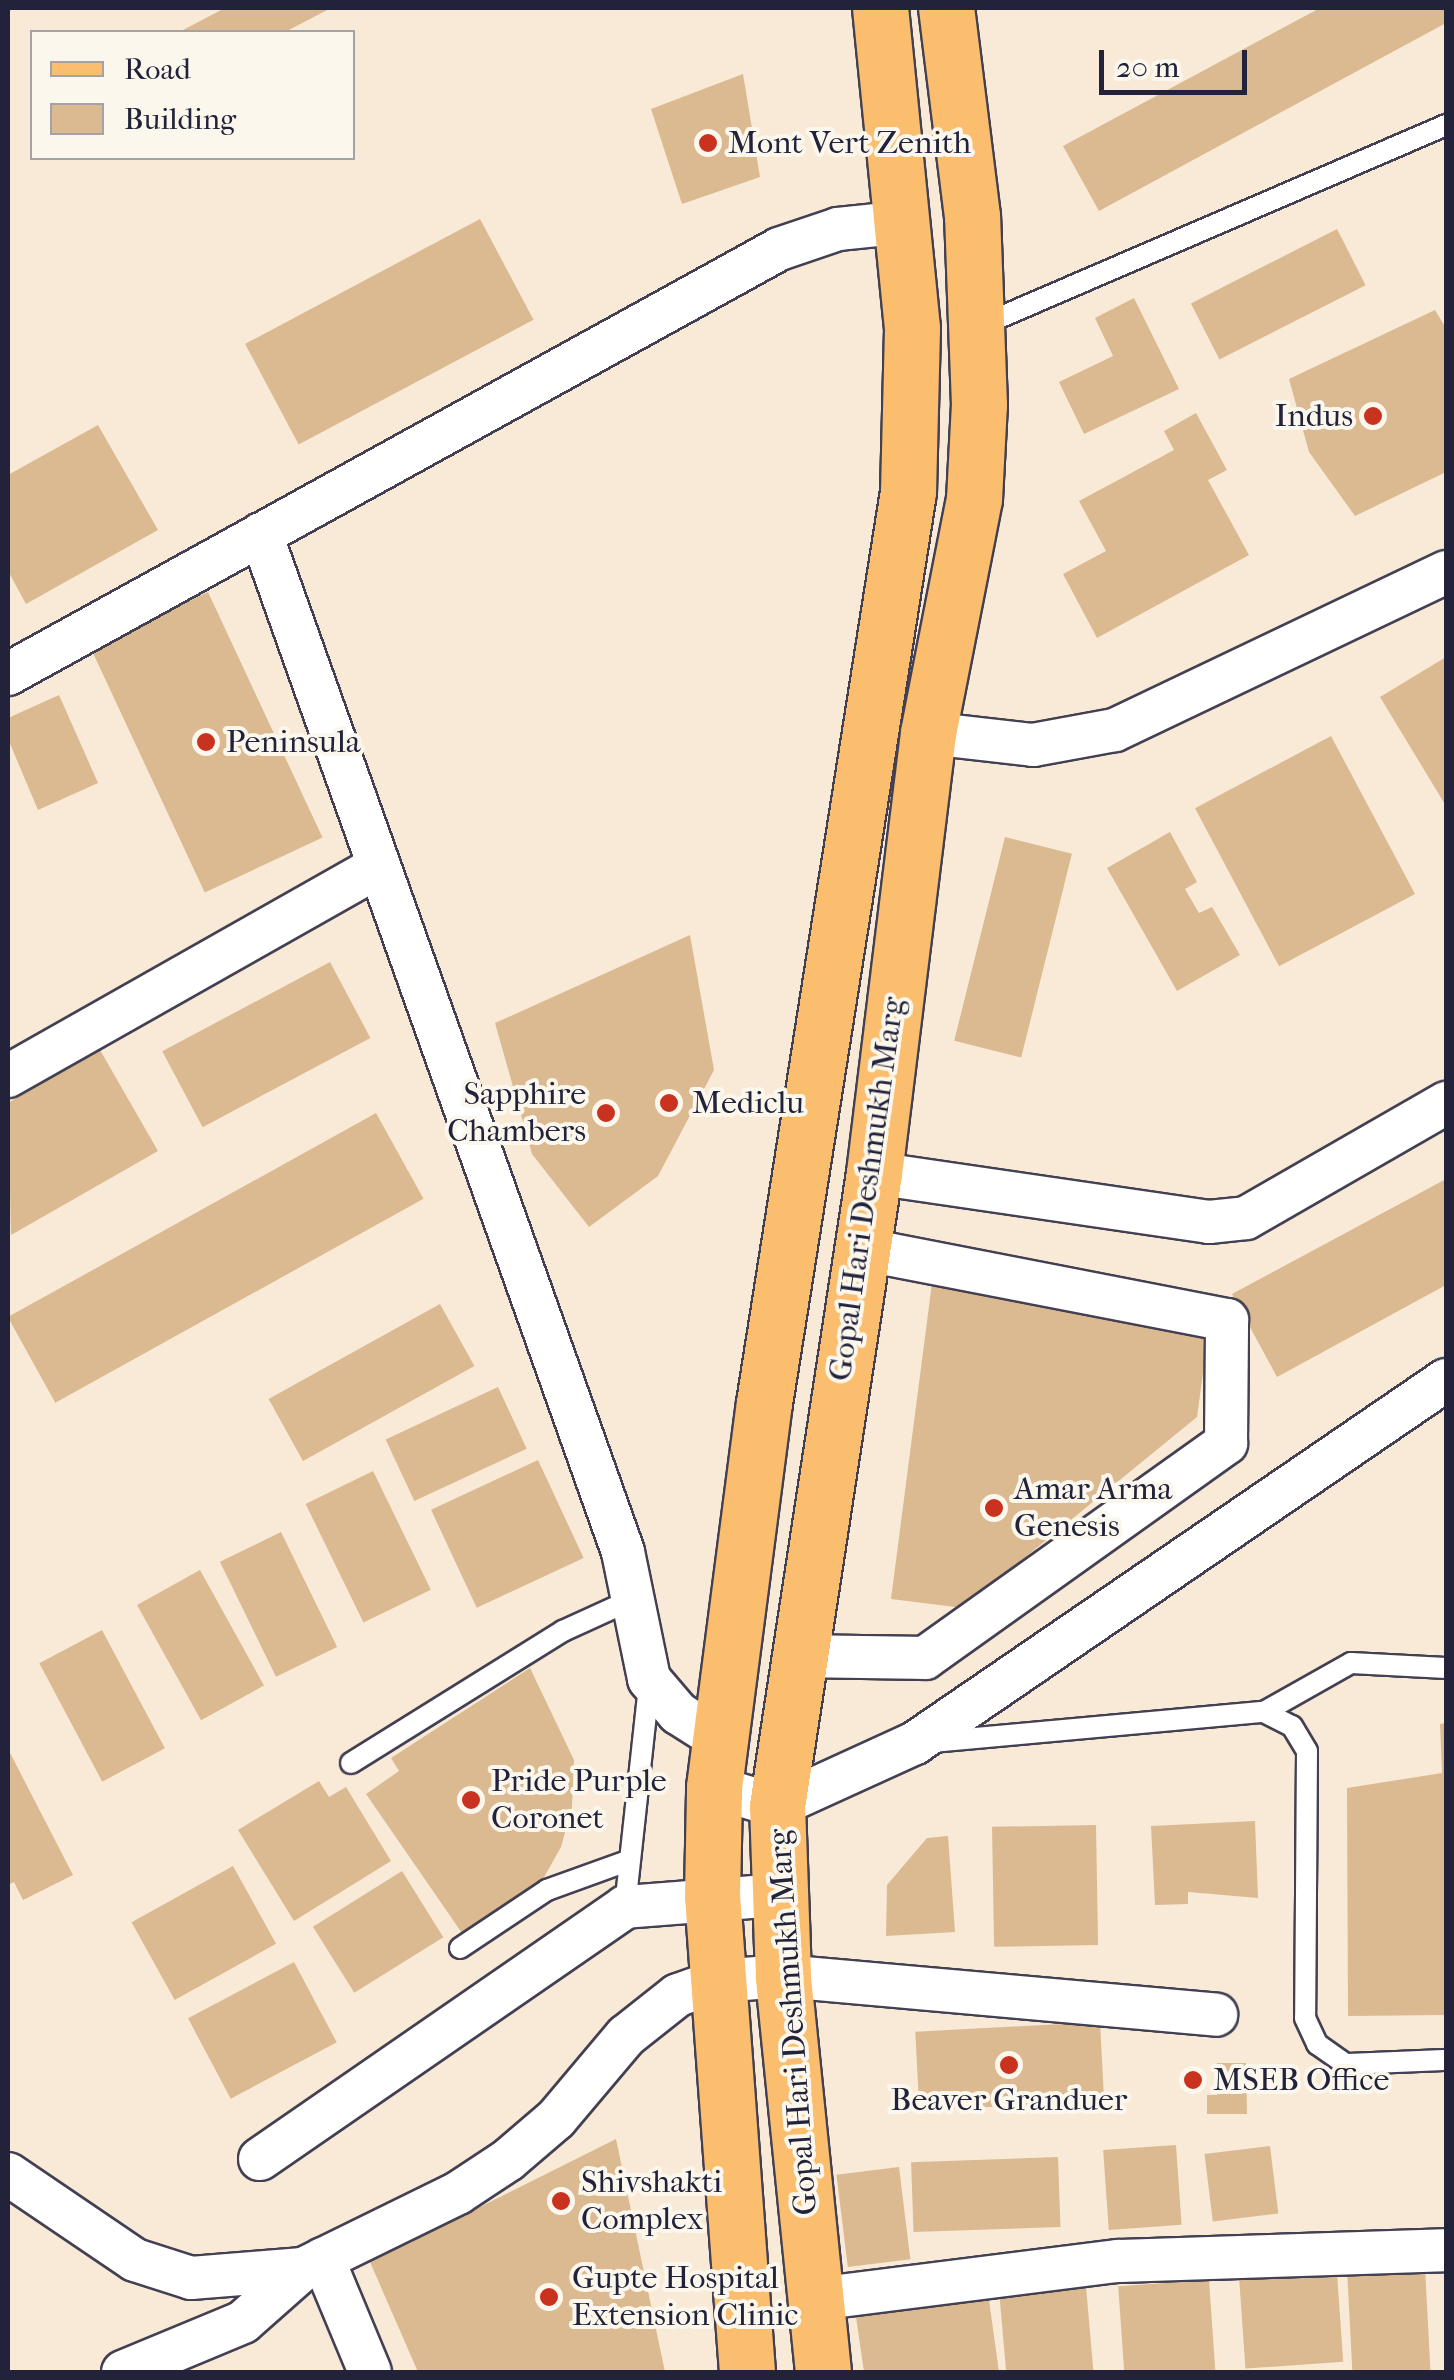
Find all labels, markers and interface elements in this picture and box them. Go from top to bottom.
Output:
legend [30,30,355,160]
scale bar [1104,30,1252,92]
text: 20 m [1116,50,1179,85]
text: Road [124,52,191,87]
text: Building [124,102,236,137]
place label: Mont Vert Zenith [728,124,971,162]
marker: Mont Vert Zenith [697,132,719,154]
place label: Indus [1275,397,1353,435]
marker: Indus [1362,405,1384,427]
place label: Peninsula [226,723,361,761]
marker: Peninsula [195,731,217,753]
street label: Gopal Hari Deshmukh Marg [821,995,913,1383]
place label: Sapphire Chambers [447,1076,586,1151]
place label: Mediclu [692,1084,804,1122]
marker: Mediclu [656,1090,682,1116]
marker: Sapphire Chambers [595,1102,617,1124]
place label: Amar Arma Genesis [1014,1471,1172,1546]
marker: Amar Arma Genesis [983,1497,1005,1519]
place label: Pride Purple Coronet [491,1763,667,1838]
marker: Pride Purple Coronet [460,1789,482,1811]
street label: Gopal Hari Deshmukh Marg [760,1828,826,2216]
marker: Beaver Granduer [998,2054,1020,2076]
place label: MSEB Office [1213,2061,1389,2099]
marker: MSEB Office [1182,2069,1204,2091]
place label: Beaver Granduer [891,2081,1127,2119]
place label: Shivshakti Complex [581,2164,722,2239]
marker: Shivshakti Complex [550,2190,572,2212]
place label: Gupte Hospital Extension Clinic [572,2260,798,2335]
marker: Gupte Hospital Extension Clinic [536,2284,562,2310]

